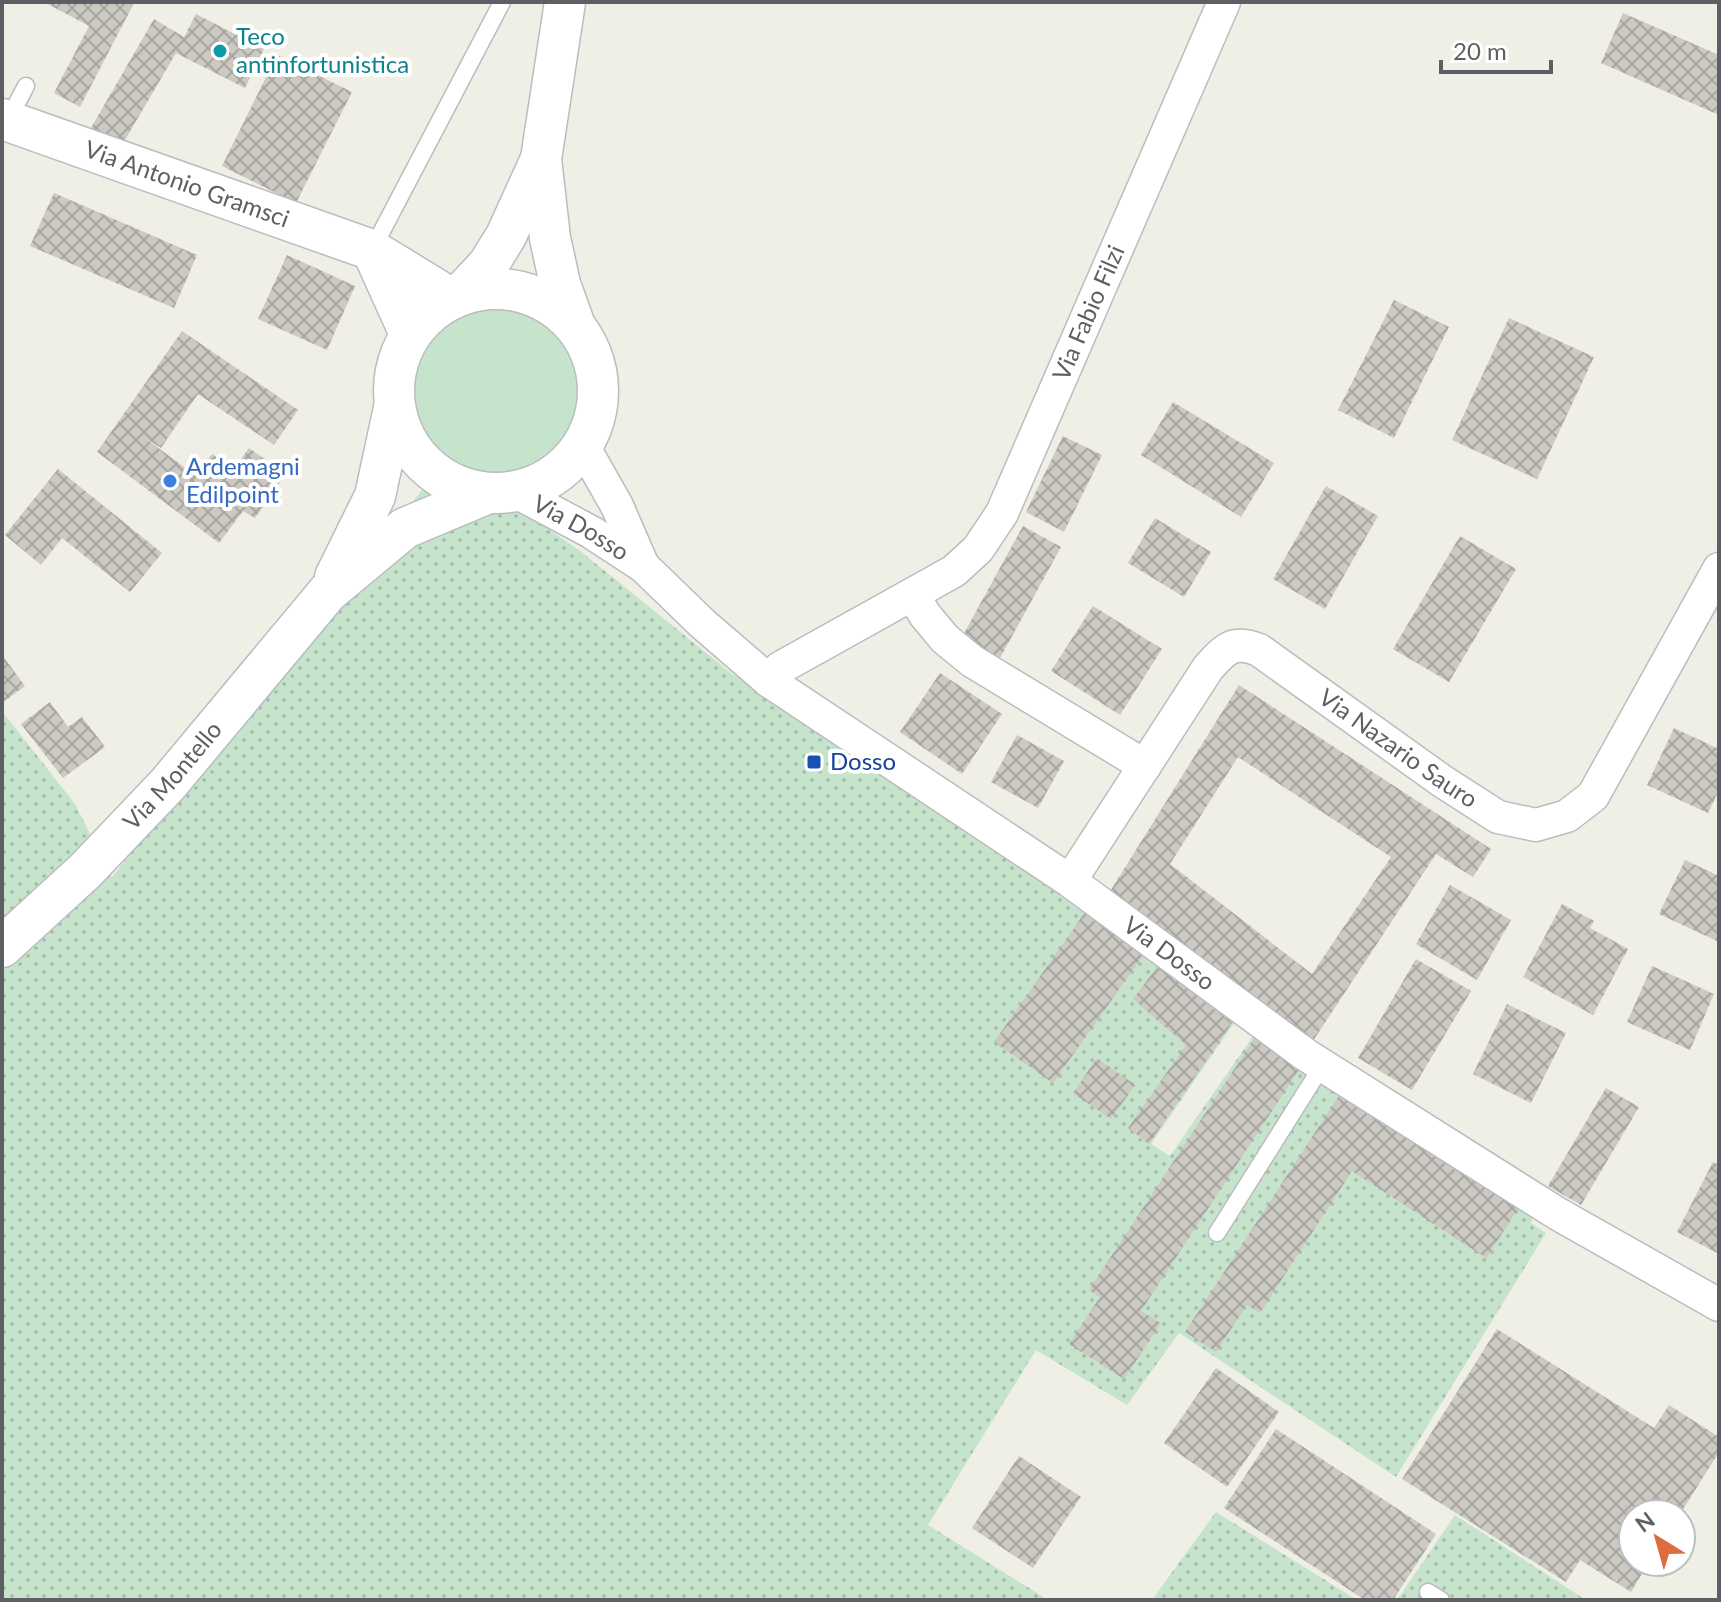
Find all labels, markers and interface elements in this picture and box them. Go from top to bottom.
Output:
place label: Teco antinfortunistica [236,21,409,78]
scale bar [1441,24,1551,74]
text: 20 m [1453,36,1507,65]
marker: Teco antinfortunistica [211,42,229,60]
street label: Via Antonio Gramsci [81,133,293,233]
street label: Via Fabio Filzi [1045,240,1130,385]
place label: Ardemagni Edilpoint [186,451,300,508]
marker: Ardemagni Edilpoint [161,472,179,490]
street label: Via Dosso [528,488,635,566]
street label: Via Nazario Sauro [1314,682,1483,813]
street label: Via Montello [116,715,227,835]
place label: Dosso [830,746,896,775]
marker: Dosso [805,753,823,771]
street label: Via Dosso [1118,909,1221,996]
north arrow [1617,1498,1697,1578]
text: N [1630,1506,1660,1538]

